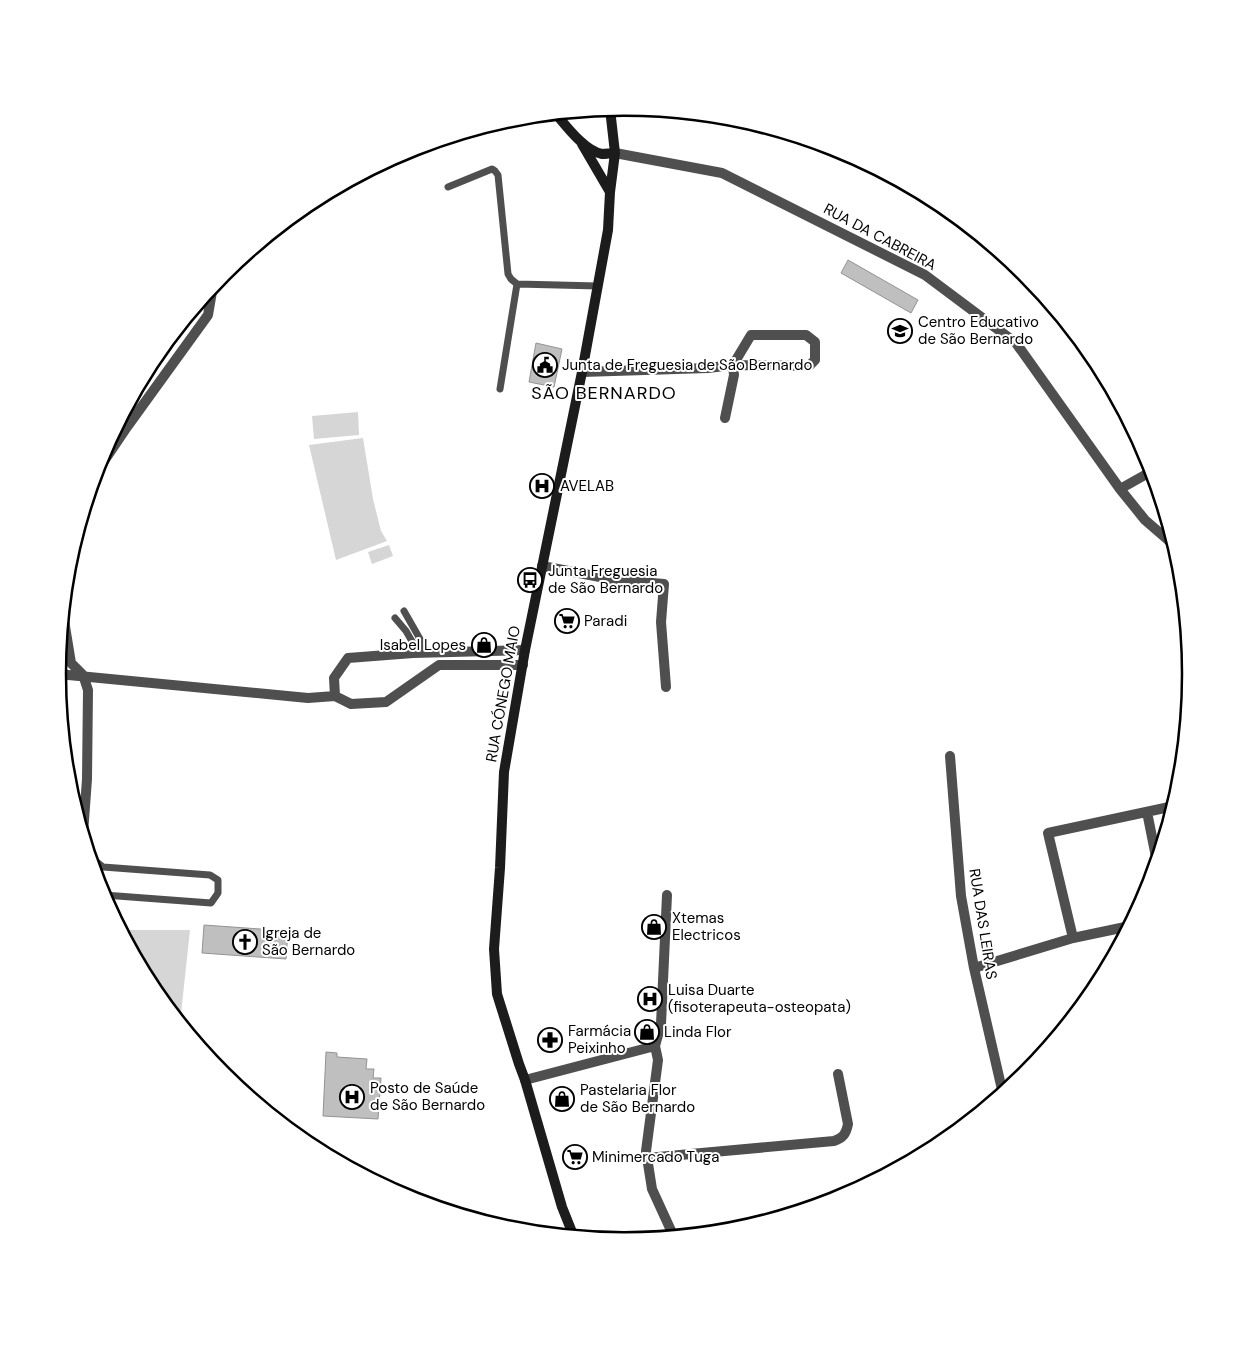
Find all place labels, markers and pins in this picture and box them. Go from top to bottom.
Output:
place label: Centro Educativo de São Bernardo [918,312,1039,349]
school or university icon: Centro Educativo de São Bernardo [887,318,913,344]
public building icon: Junta de Freguesia de São Bernardo [532,352,558,378]
place label: Junta de Freguesia de São Bernardo [562,355,812,375]
hospital icon: AVELAB [529,473,555,499]
place label: AVELAB [560,476,614,496]
place label: Junta Freguesia de São Bernardo [548,561,663,598]
bus stop icon: Junta Freguesia de São Bernardo [517,567,543,593]
supermarket icon: Paradi [554,608,580,634]
place label: Paradi [584,611,627,631]
shop icon: Isabel Lopes [471,632,497,658]
place label: Isabel Lopes [380,635,466,655]
place label: Xtemas Electricos [672,908,741,945]
shop icon: Xtemas Electricos [641,914,667,940]
place label: Igreja de São Bernardo [262,923,355,960]
church icon: Igreja de São Bernardo [232,929,258,955]
place label: Luisa Duarte (fisoterapeuta-osteopata) [668,980,851,1017]
hospital icon: Luisa Duarte (fisoterapeuta-osteopata) [637,986,663,1012]
shop icon: Linda Flor [634,1019,660,1045]
place label: Farmácia Peixinho [568,1021,631,1058]
place label: Linda Flor [664,1022,732,1042]
pharmacy icon: Farmácia Peixinho [537,1027,563,1053]
place label: Posto de Saúde de São Bernardo [370,1078,485,1115]
place label: Pastelaria Flor de São Bernardo [580,1080,695,1117]
hospital icon: Posto de Saúde de São Bernardo [339,1084,365,1110]
shop icon: Pastelaria Flor de São Bernardo [549,1086,575,1112]
supermarket icon: Minimercado Tuga [562,1144,588,1170]
place label: Minimercado Tuga [592,1147,719,1167]

